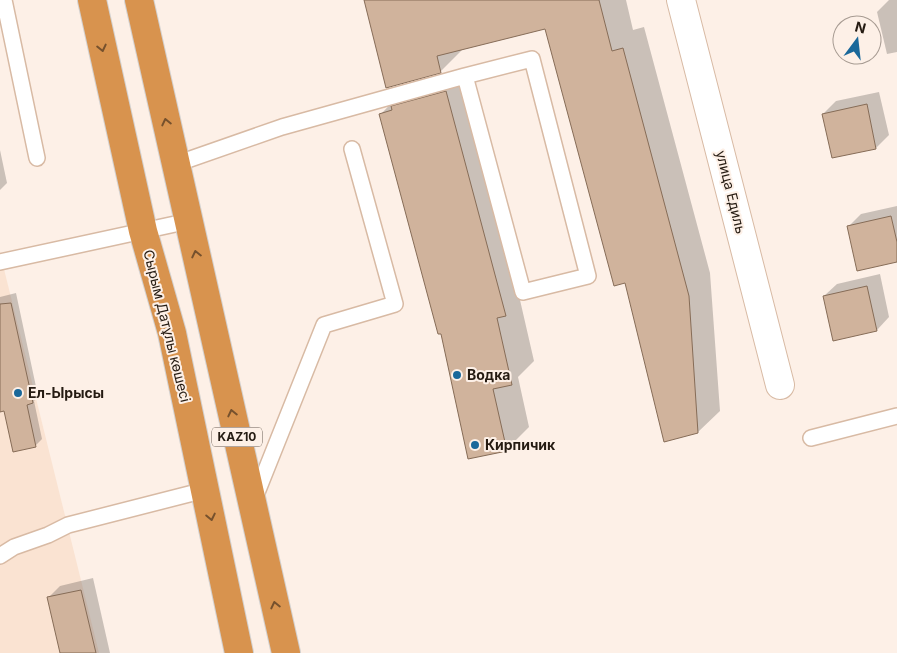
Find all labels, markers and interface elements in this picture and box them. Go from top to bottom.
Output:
north arrow [832,15,882,65]
text: N [853,17,868,37]
one-way arrow [96,43,107,52]
one-way arrow [162,118,172,127]
street label: улица Едиль [713,149,750,235]
street label: Сырым Датұлы көшесі [140,248,195,404]
one-way arrow [191,250,202,259]
place label: Водка [467,366,511,383]
marker: Водка [451,369,463,381]
place label: Ел-Ырысы [28,384,104,401]
marker: Ел-Ырысы [12,387,24,399]
one-way arrow [227,408,237,417]
road number: KAZ10 [212,428,262,447]
place label: Кирпичик [485,436,556,453]
marker: Кирпичик [469,439,481,451]
one-way arrow [205,513,215,522]
one-way arrow [270,601,281,610]

